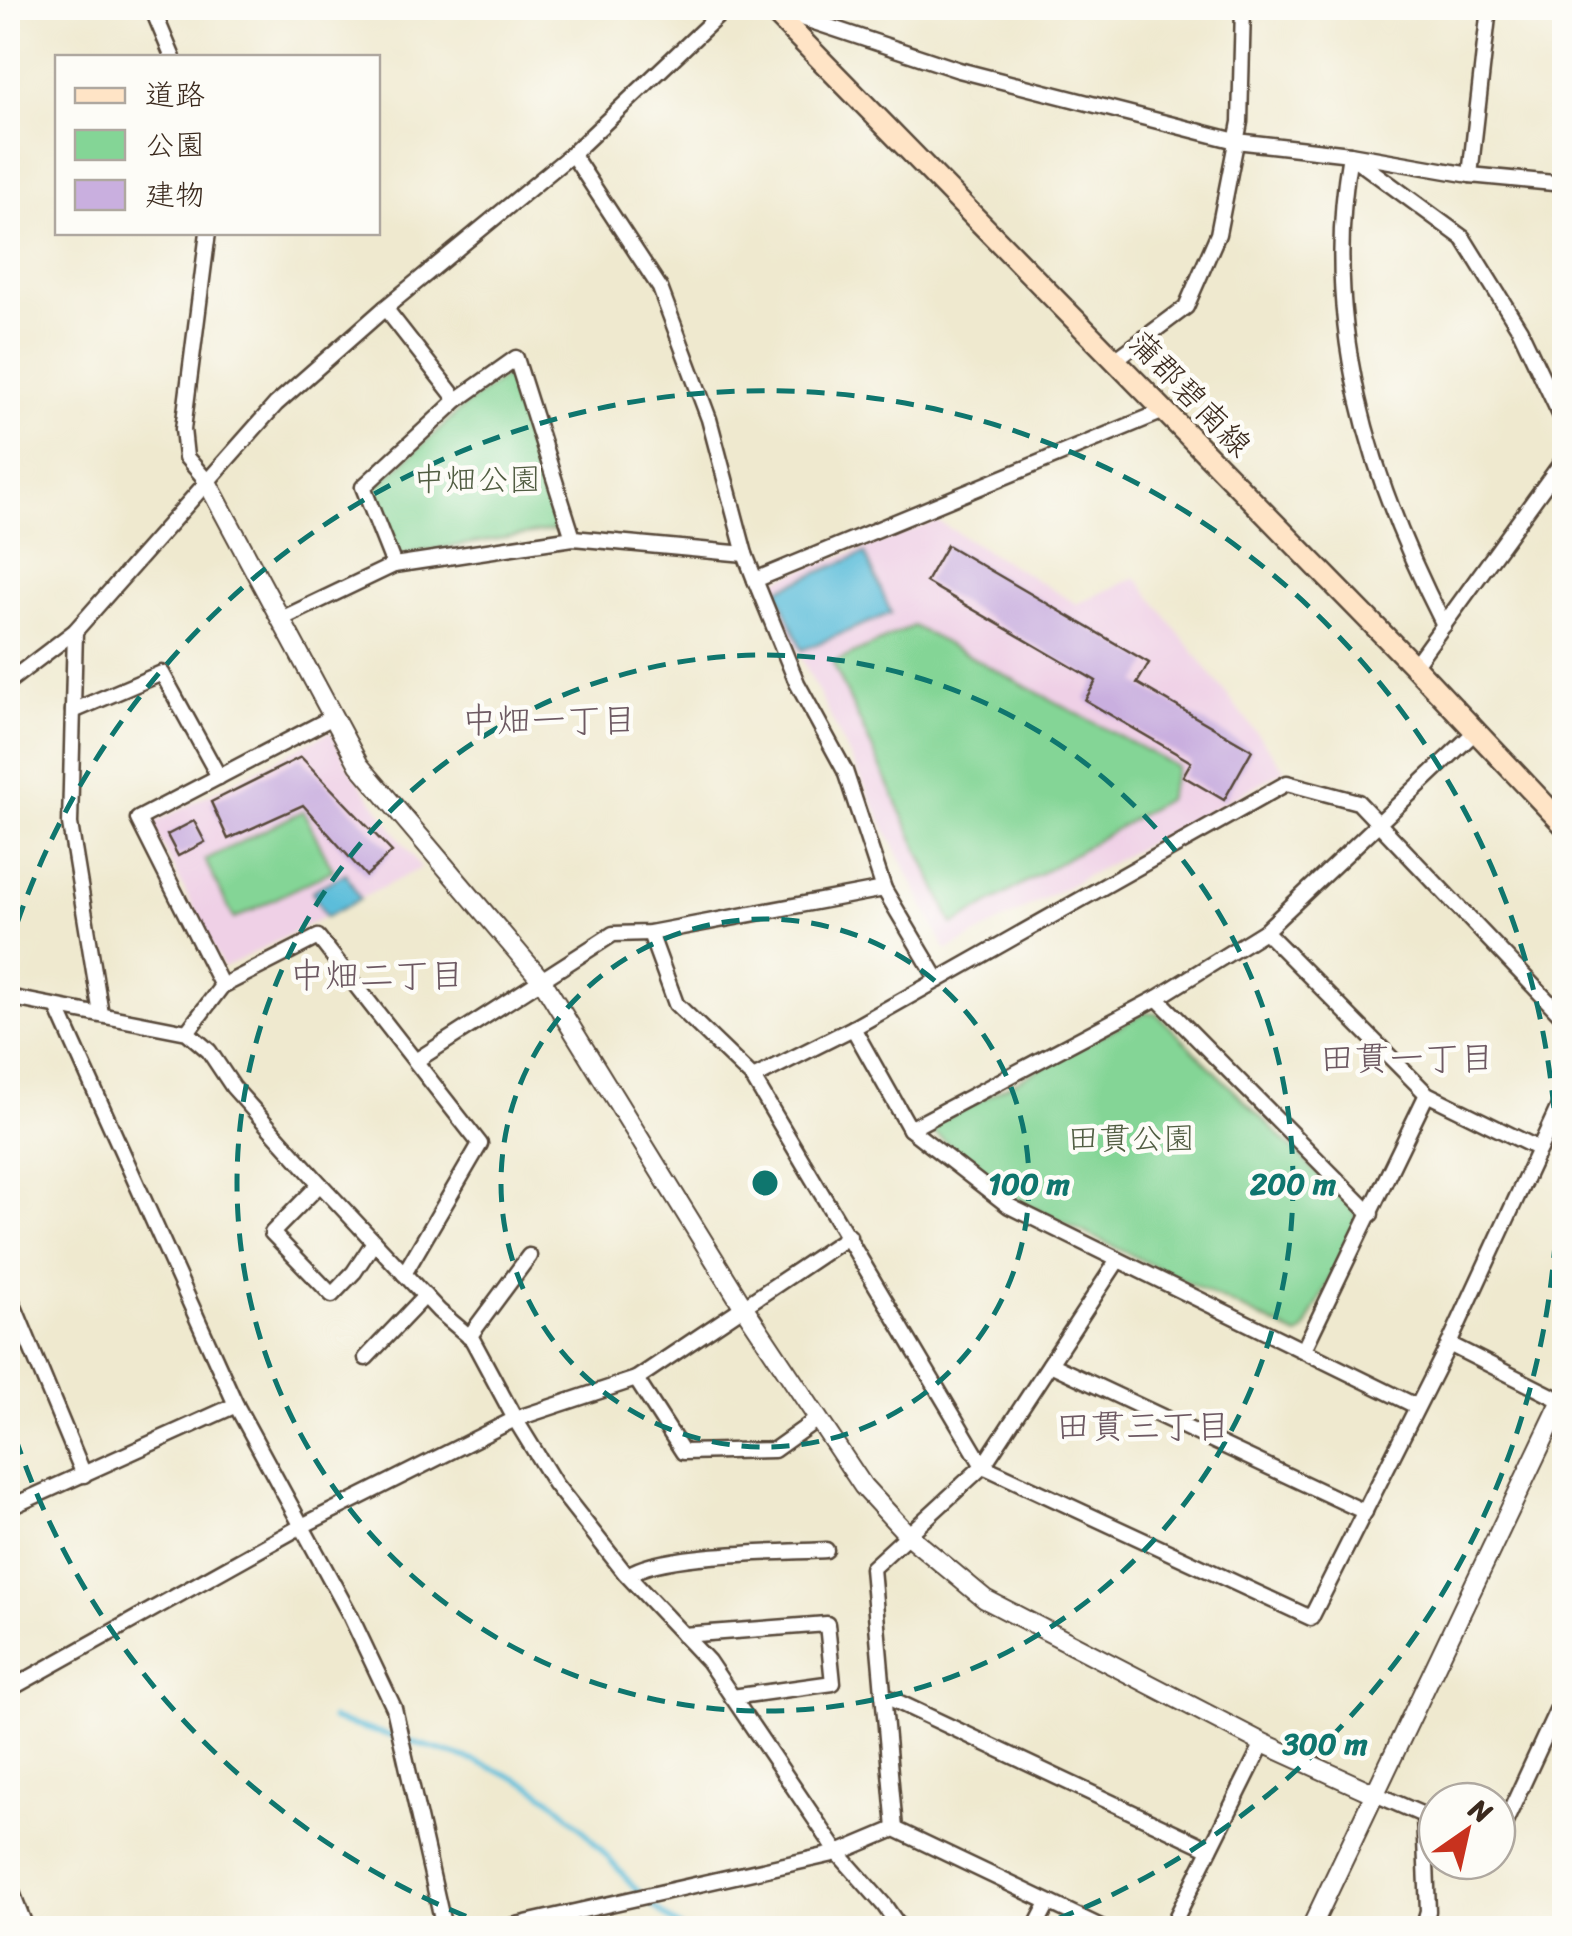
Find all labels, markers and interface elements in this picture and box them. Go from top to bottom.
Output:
legend [55,55,380,235]
text: 道路 [145,68,205,122]
text: 公園 [145,118,205,172]
text: 建物 [145,168,205,222]
street label: 蒲郡碧南線 [1114,317,1266,471]
park label: 中畑公園 [413,451,541,508]
district label: 中畑一丁目 [461,689,637,751]
district label: 中畑二丁目 [289,944,465,1006]
district label: 田貫一丁目 [1319,1027,1495,1089]
park label: 田貫公園 [1067,1110,1195,1167]
text: 100 m [988,1157,1070,1211]
text: 200 m [1250,1157,1336,1211]
centre of rings [747,1165,783,1201]
district label: 田貫三丁目 [1055,1395,1231,1457]
text: 300 m [1281,1717,1368,1771]
north arrow [1417,1781,1517,1881]
text: N [1458,1784,1503,1837]

